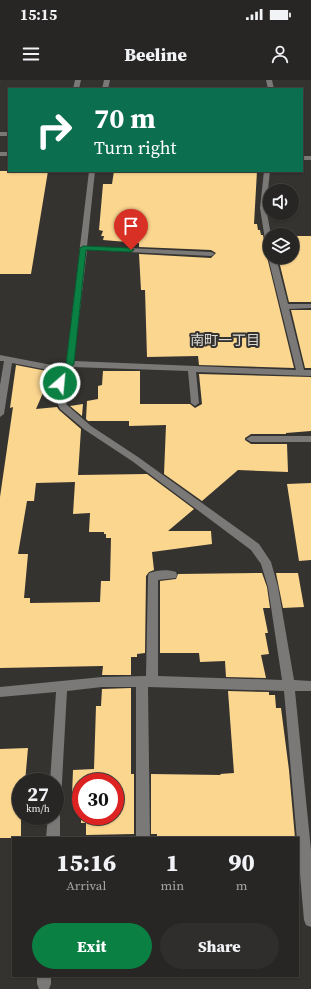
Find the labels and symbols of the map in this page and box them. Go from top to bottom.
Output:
pin [114,209,148,250]
district label: 南町一丁目 [190,330,260,350]
position arrow [39,362,81,404]
speed limit sign: 30 [72,773,124,825]

